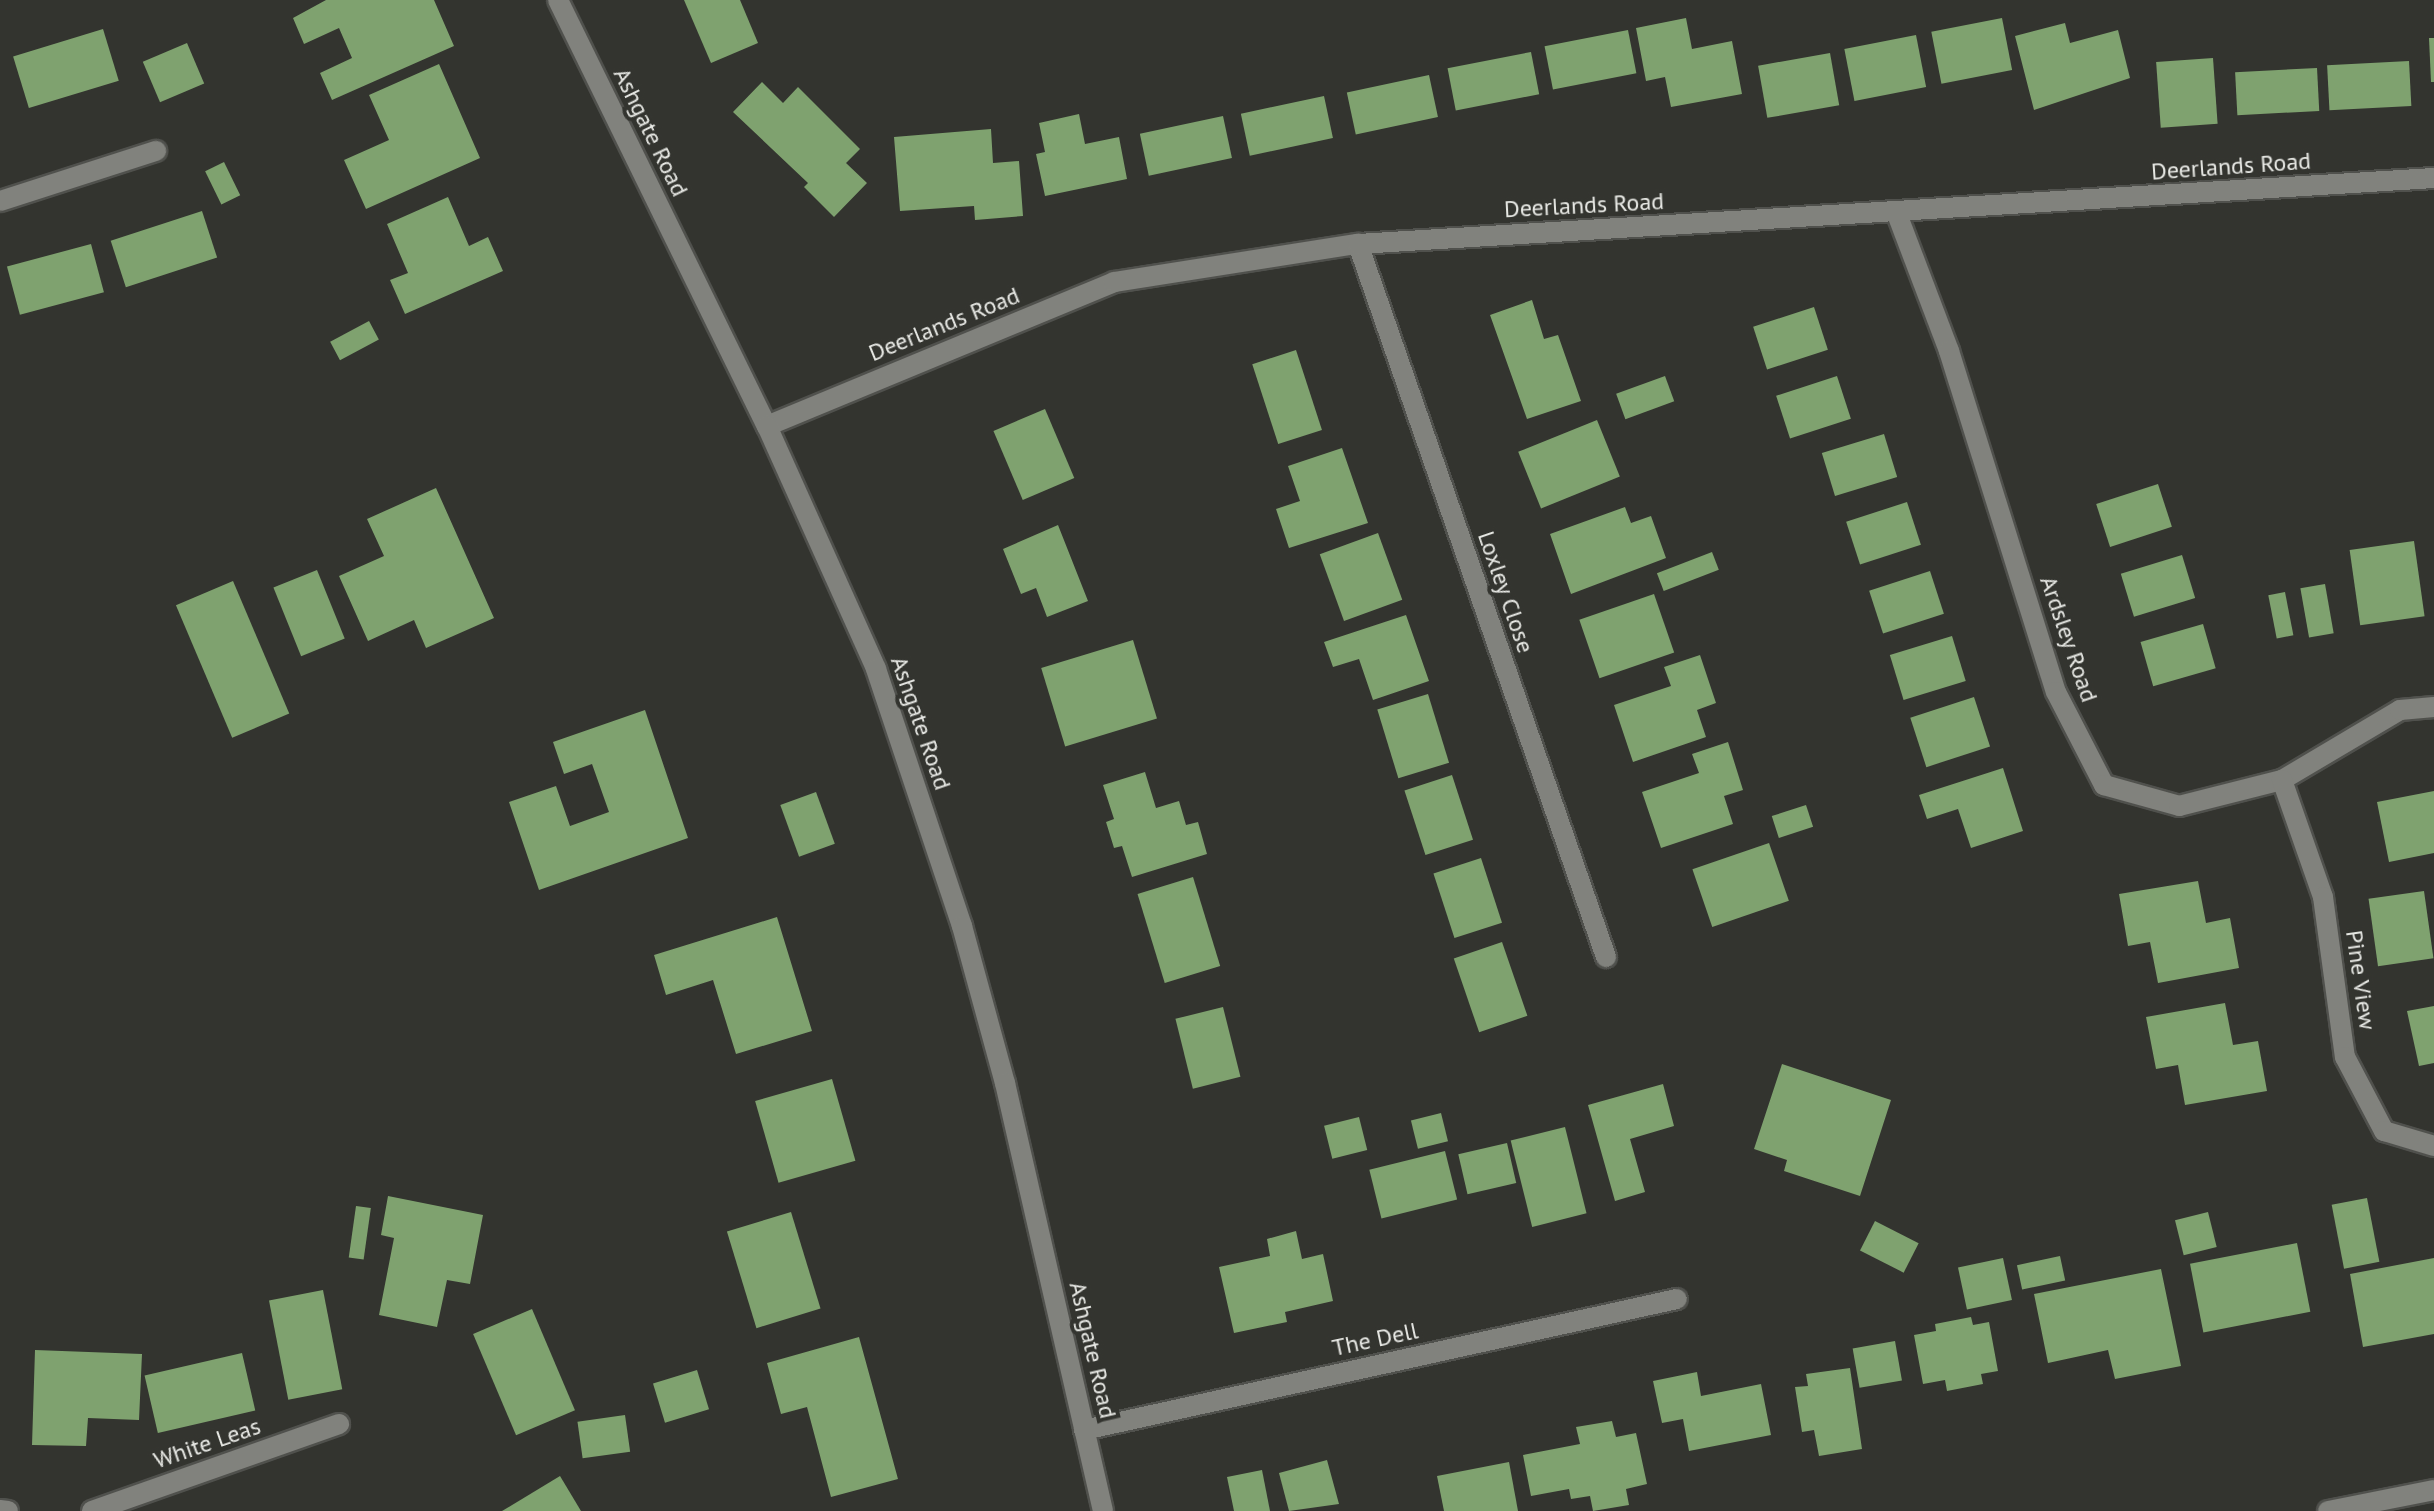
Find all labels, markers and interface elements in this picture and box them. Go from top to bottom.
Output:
street label: Ashgate Road [608,63,694,201]
street label: Deerlands Road [2150,146,2312,186]
street label: Deerlands Road [1503,186,1665,224]
street label: Deerlands Road [864,281,1024,367]
street label: Loxley Close [1472,527,1540,657]
street label: Ardsley Road [2034,572,2104,706]
street label: Ashgate Road [885,652,957,794]
street label: Pine View [2340,928,2382,1032]
street label: Ashgate Road [1063,1279,1123,1421]
street label: The Dell [1329,1316,1421,1362]
street label: White Leas [150,1411,264,1475]

